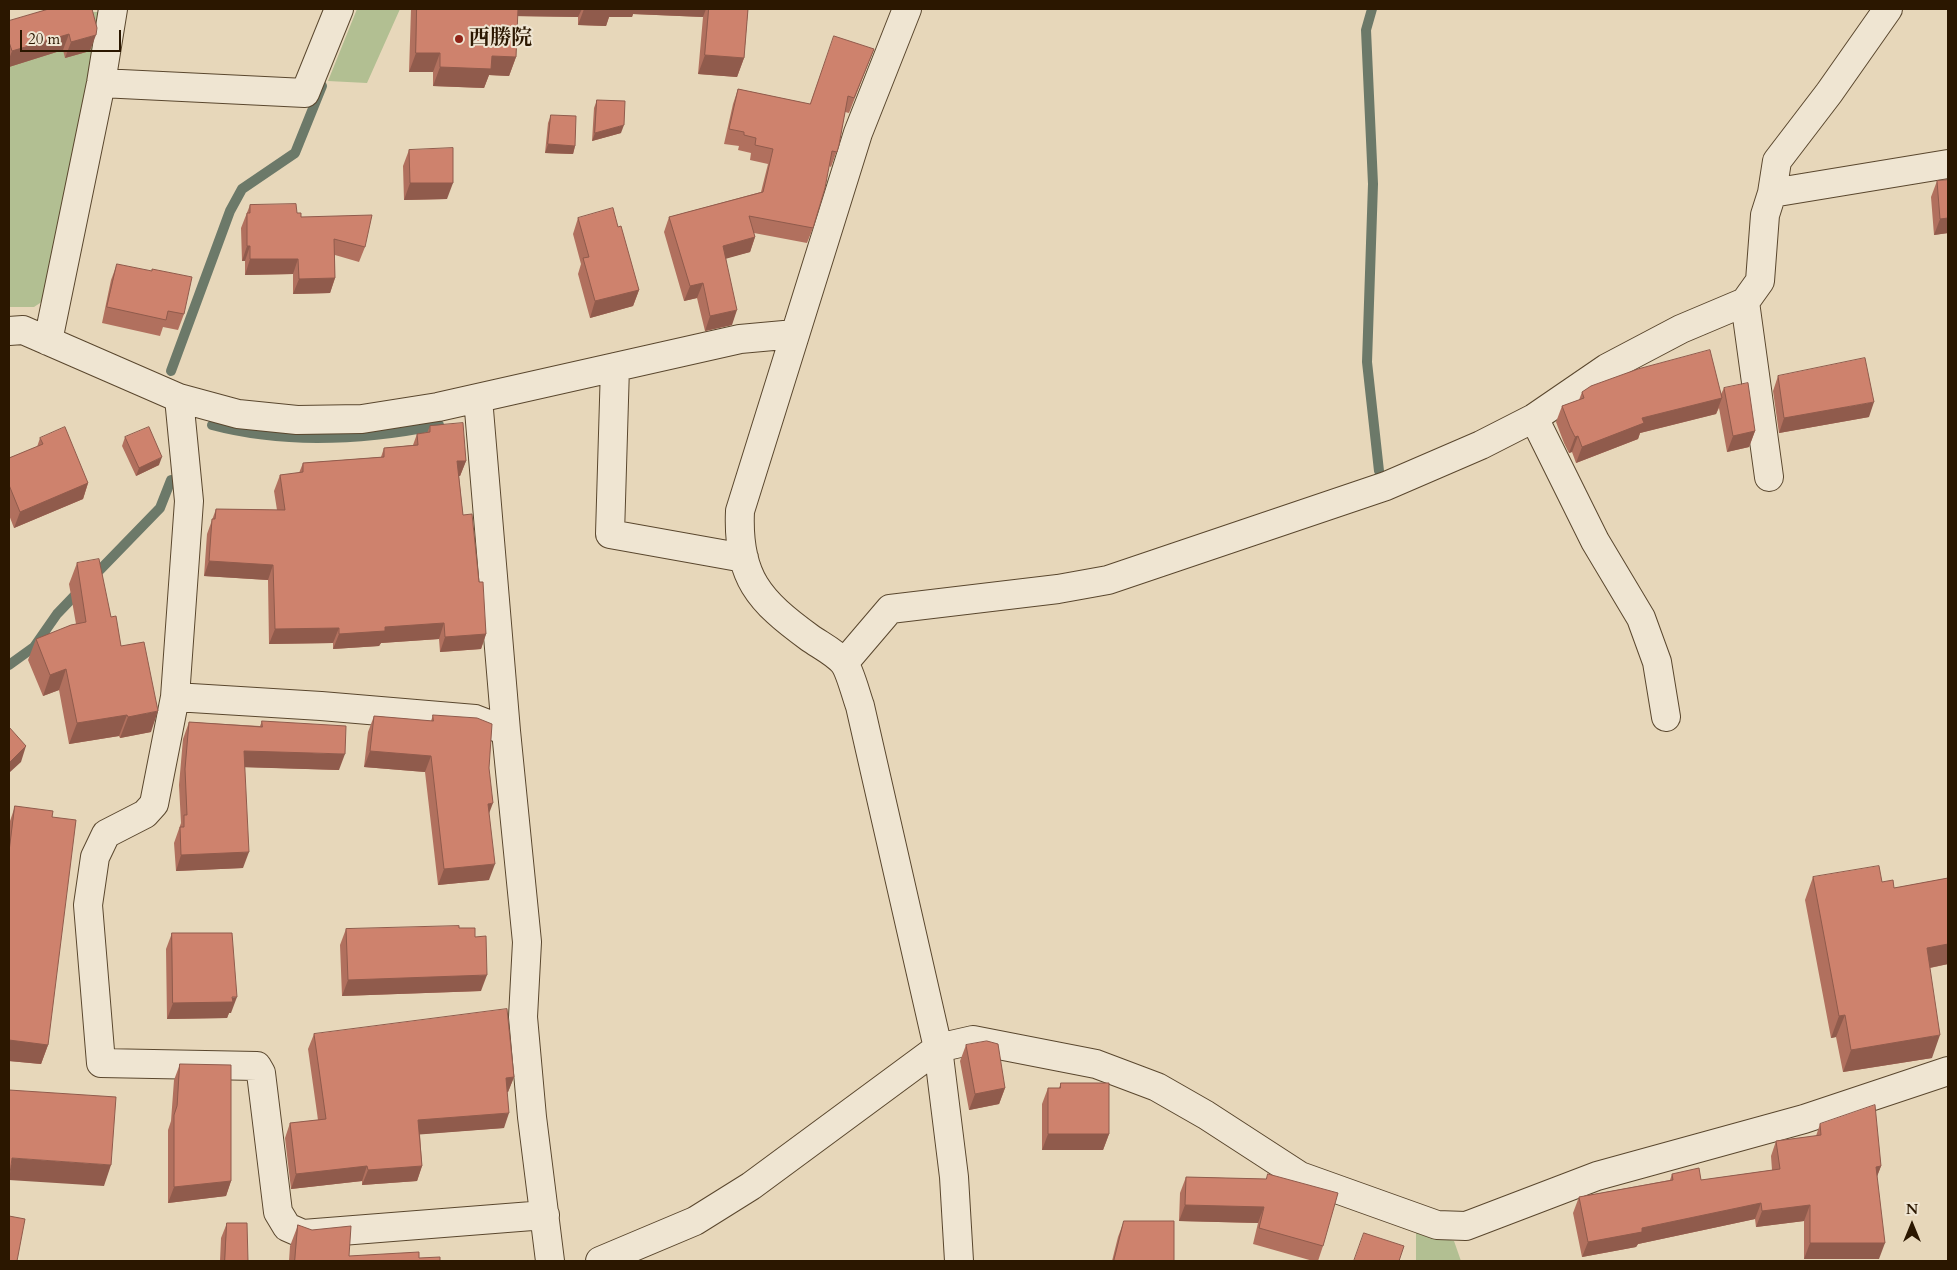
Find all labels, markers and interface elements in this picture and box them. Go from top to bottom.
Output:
scale bar [22,20,124,52]
place label: 西勝院 [469,26,532,52]
text: 20 m [28,29,60,49]
marker: 西勝院 [453,33,465,45]
north arrow [1887,1200,1937,1250]
text: N [1906,1200,1918,1219]

